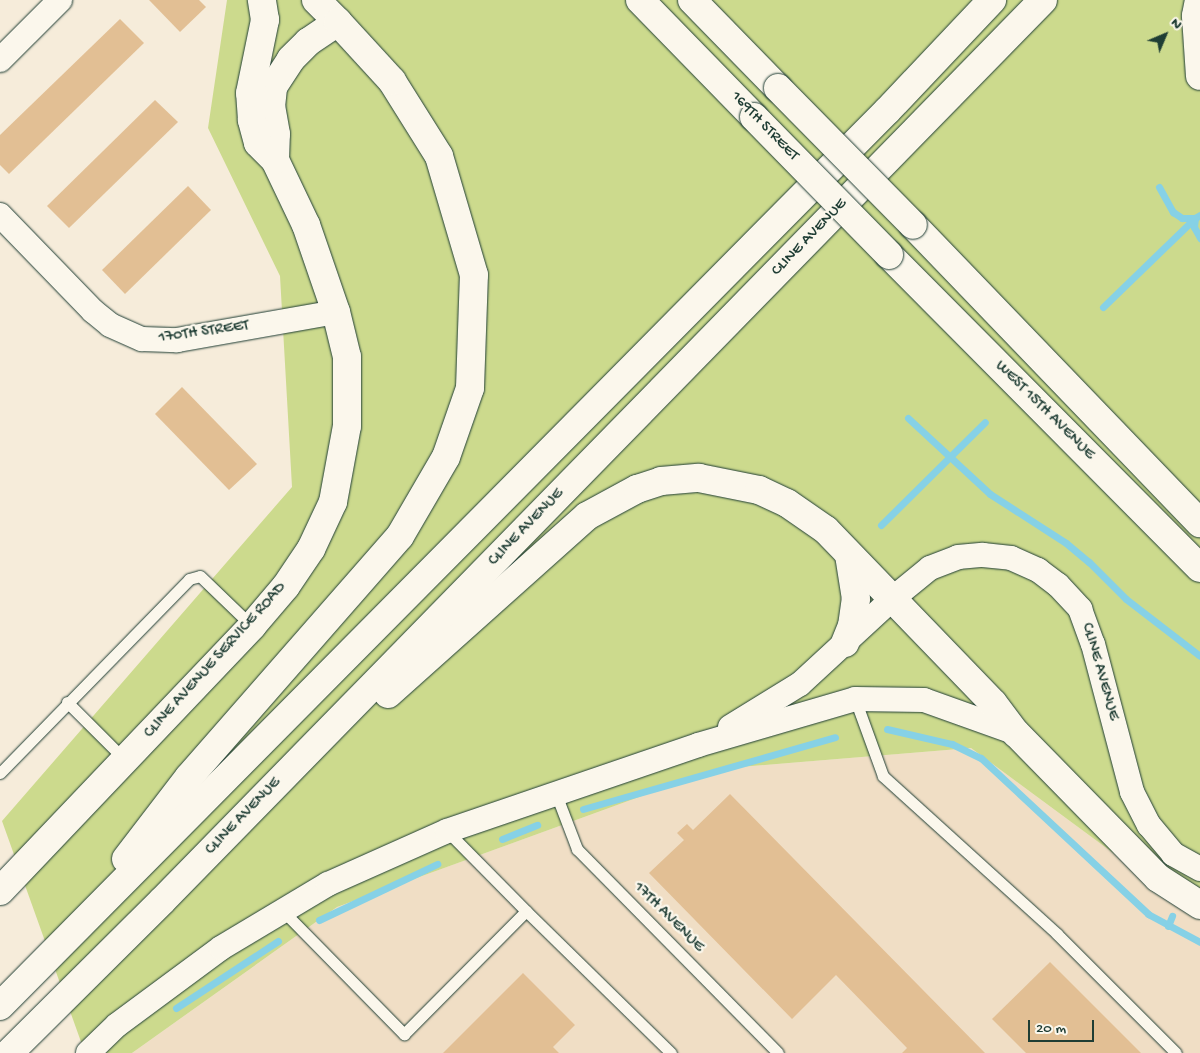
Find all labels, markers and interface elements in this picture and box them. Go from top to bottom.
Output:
north arrow [1140,10,1190,60]
text: N [1167,15,1185,33]
street label: 169TH STREET [726,88,802,166]
street label: CLINE AVENUE [768,195,852,281]
street label: 170TH STREET [158,317,250,349]
street label: WEST 15TH AVENUE [990,357,1098,465]
street label: CLINE AVENUE [485,485,569,571]
street label: CLINE AVENUE SERVICE ROAD [141,579,291,743]
street label: CLINE AVENUE [1076,621,1122,723]
street label: CLINE AVENUE [202,774,286,860]
street label: 17TH AVENUE [629,879,707,957]
scale bar [1030,1010,1096,1042]
text: 20 m [1036,1020,1066,1038]

